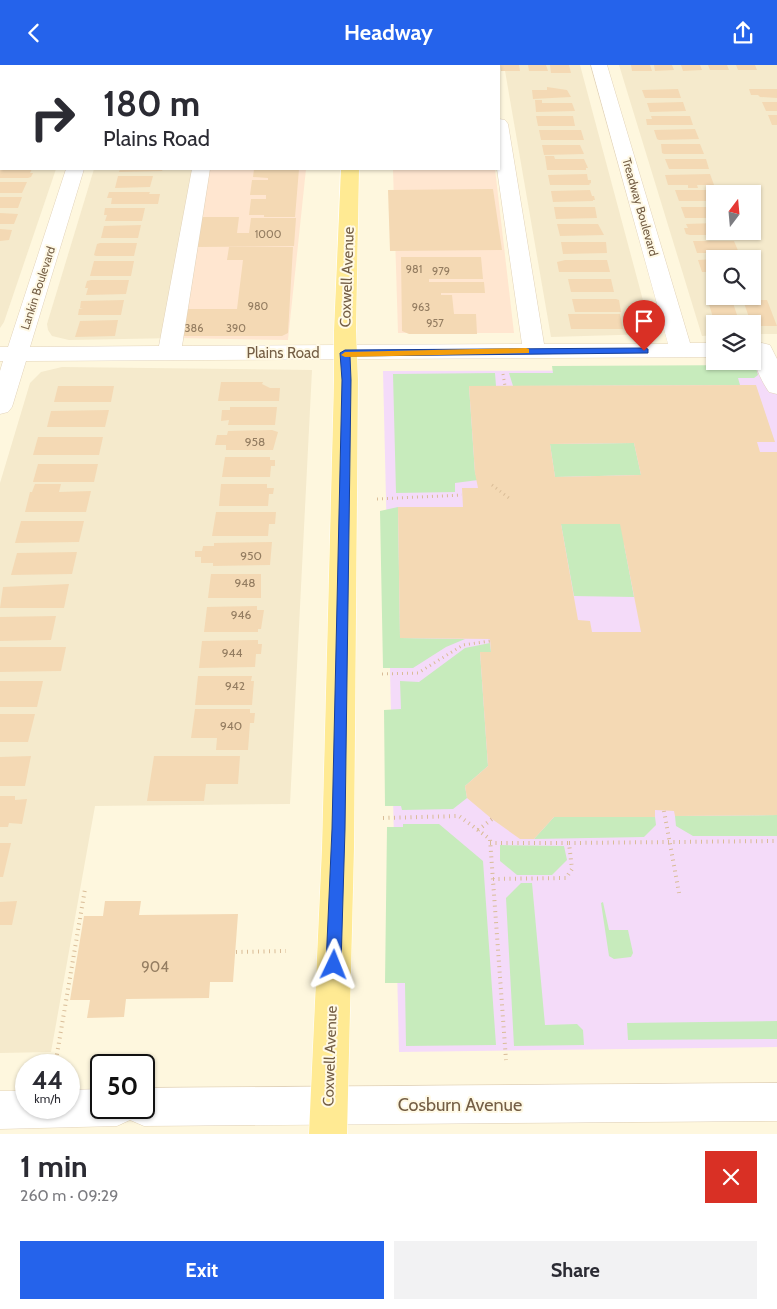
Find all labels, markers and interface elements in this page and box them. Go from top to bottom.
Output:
icon: back [20,19,48,47]
text: Headway [344,19,433,46]
icon: share [729,19,757,47]
text: 180 m [103,82,200,125]
icon: right [20,85,85,150]
text: Plains Road [103,125,210,152]
street label: Treadway Boulevard [619,156,662,258]
north arrow [706,185,761,240]
map controls [706,185,761,370]
street label: Coxwell Avenue [336,226,358,328]
house number: 1000 [255,227,282,241]
street label: Lankin Boulevard [17,244,58,331]
button: search [706,250,761,305]
house number: 981 [406,262,422,276]
house number: 979 [432,264,450,278]
house number: 980 [248,299,269,313]
house number: 963 [412,300,430,314]
pin [623,300,665,351]
icon: arrive [630,307,658,335]
button: layers [706,315,761,370]
house number: 957 [426,316,444,330]
house number: 386 [185,321,203,335]
house number: 390 [226,321,246,335]
street label: Plains Road [247,344,319,362]
house number: 958 [245,434,265,449]
house number: 950 [240,548,262,563]
house number: 948 [234,575,256,590]
house number: 946 [231,607,251,622]
house number: 944 [222,645,242,660]
house number: 942 [225,678,245,693]
house number: 940 [220,718,242,733]
position arrow [307,938,359,990]
house number: 904 [141,958,169,976]
street label: Coxwell Avenue [319,1005,341,1107]
speed limit sign: 50 [90,1054,155,1119]
text: 44 [32,1065,63,1095]
text: km/h [34,1091,61,1106]
street label: Cosburn Avenue [398,1094,522,1116]
text: 1 min [20,1148,88,1185]
button: close [705,1151,757,1203]
text: 260 m · 09:29 [20,1186,118,1205]
button: Exit [20,1241,384,1299]
button: Share [394,1241,757,1299]

